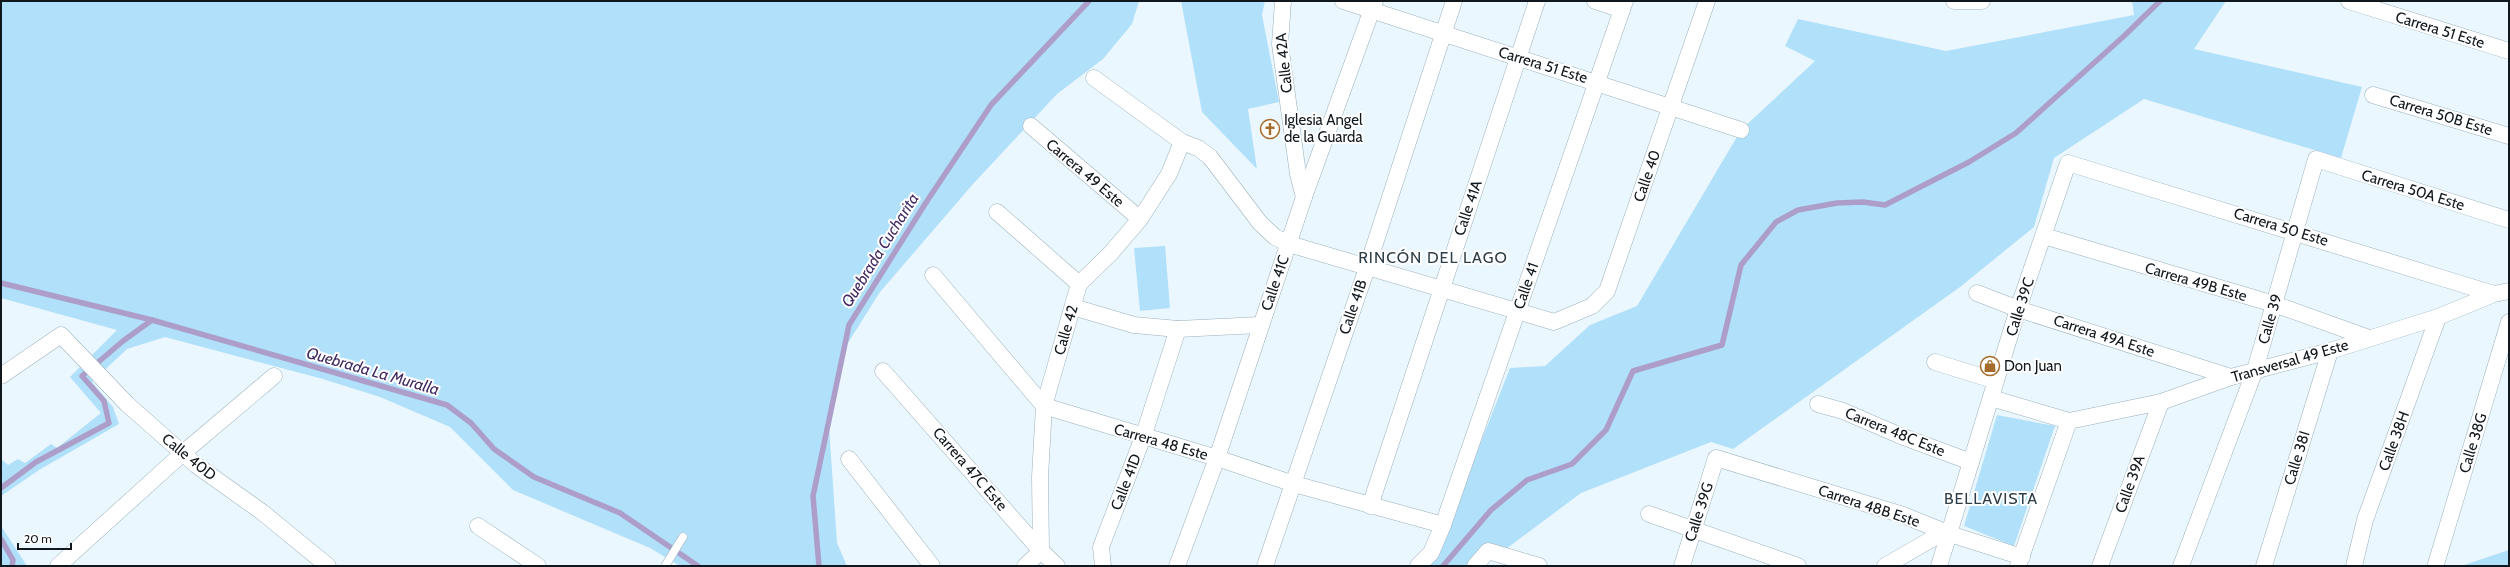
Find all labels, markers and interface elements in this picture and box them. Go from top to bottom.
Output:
street label: Carrera 51 Este [2393,8,2487,52]
street label: Calle 42A [1272,31,1296,94]
street label: Carrera 51 Este [1496,43,1590,87]
street label: Carrera 50B Este [2387,91,2495,139]
place label: Iglesia Angel de la Guarda [1284,111,1363,146]
church icon: Iglesia Angel de la Guarda [1259,118,1281,140]
street label: Carrera 49 Este [1042,135,1128,211]
street label: Calle 40 [1630,148,1664,204]
street label: Carrera 50A Este [2359,166,2467,214]
street label: Calle 41A [1450,177,1486,238]
water label: Quebrada Cucharita [837,190,923,310]
street label: Carrera 50 Este [2232,204,2331,250]
district label: RINCÓN DEL LAGO [1358,248,1508,267]
street label: Calle 41C [1257,253,1293,313]
street label: Carrera 49B Este [2143,259,2249,305]
street label: Calle 41 [1510,260,1542,312]
street label: Calle 39C [2002,276,2038,338]
street label: Calle 41B [1335,277,1371,337]
street label: Calle 39 [2254,292,2286,346]
street label: Calle 42 [1050,303,1082,357]
street label: Carrera 49A Este [2051,311,2157,361]
street label: Transversal 49 Este [2229,336,2351,386]
water label: Quebrada La Muralla [305,343,441,399]
shop icon: Don Juan [1979,355,2001,377]
place label: Don Juan [2004,357,2062,375]
street label: Carrera 48C Este [1842,404,1948,460]
street label: Calle 38H [2375,409,2413,473]
street label: Calle 38G [2455,411,2491,475]
street label: Carrera 48 Este [1112,420,1210,464]
street label: Carrera 47C Este [929,424,1011,515]
street label: Calle 38I [2280,429,2314,487]
street label: Calle 40D [158,430,220,484]
street label: Calle 41D [1107,451,1145,513]
street label: Calle 39A [2111,452,2149,515]
street label: Calle 39G [1681,480,1717,544]
street label: Carrera 48B Este [1816,481,1922,531]
district label: BELLAVISTA [1944,489,2038,508]
scale bar [18,525,71,551]
text: 20 m [24,531,52,546]

